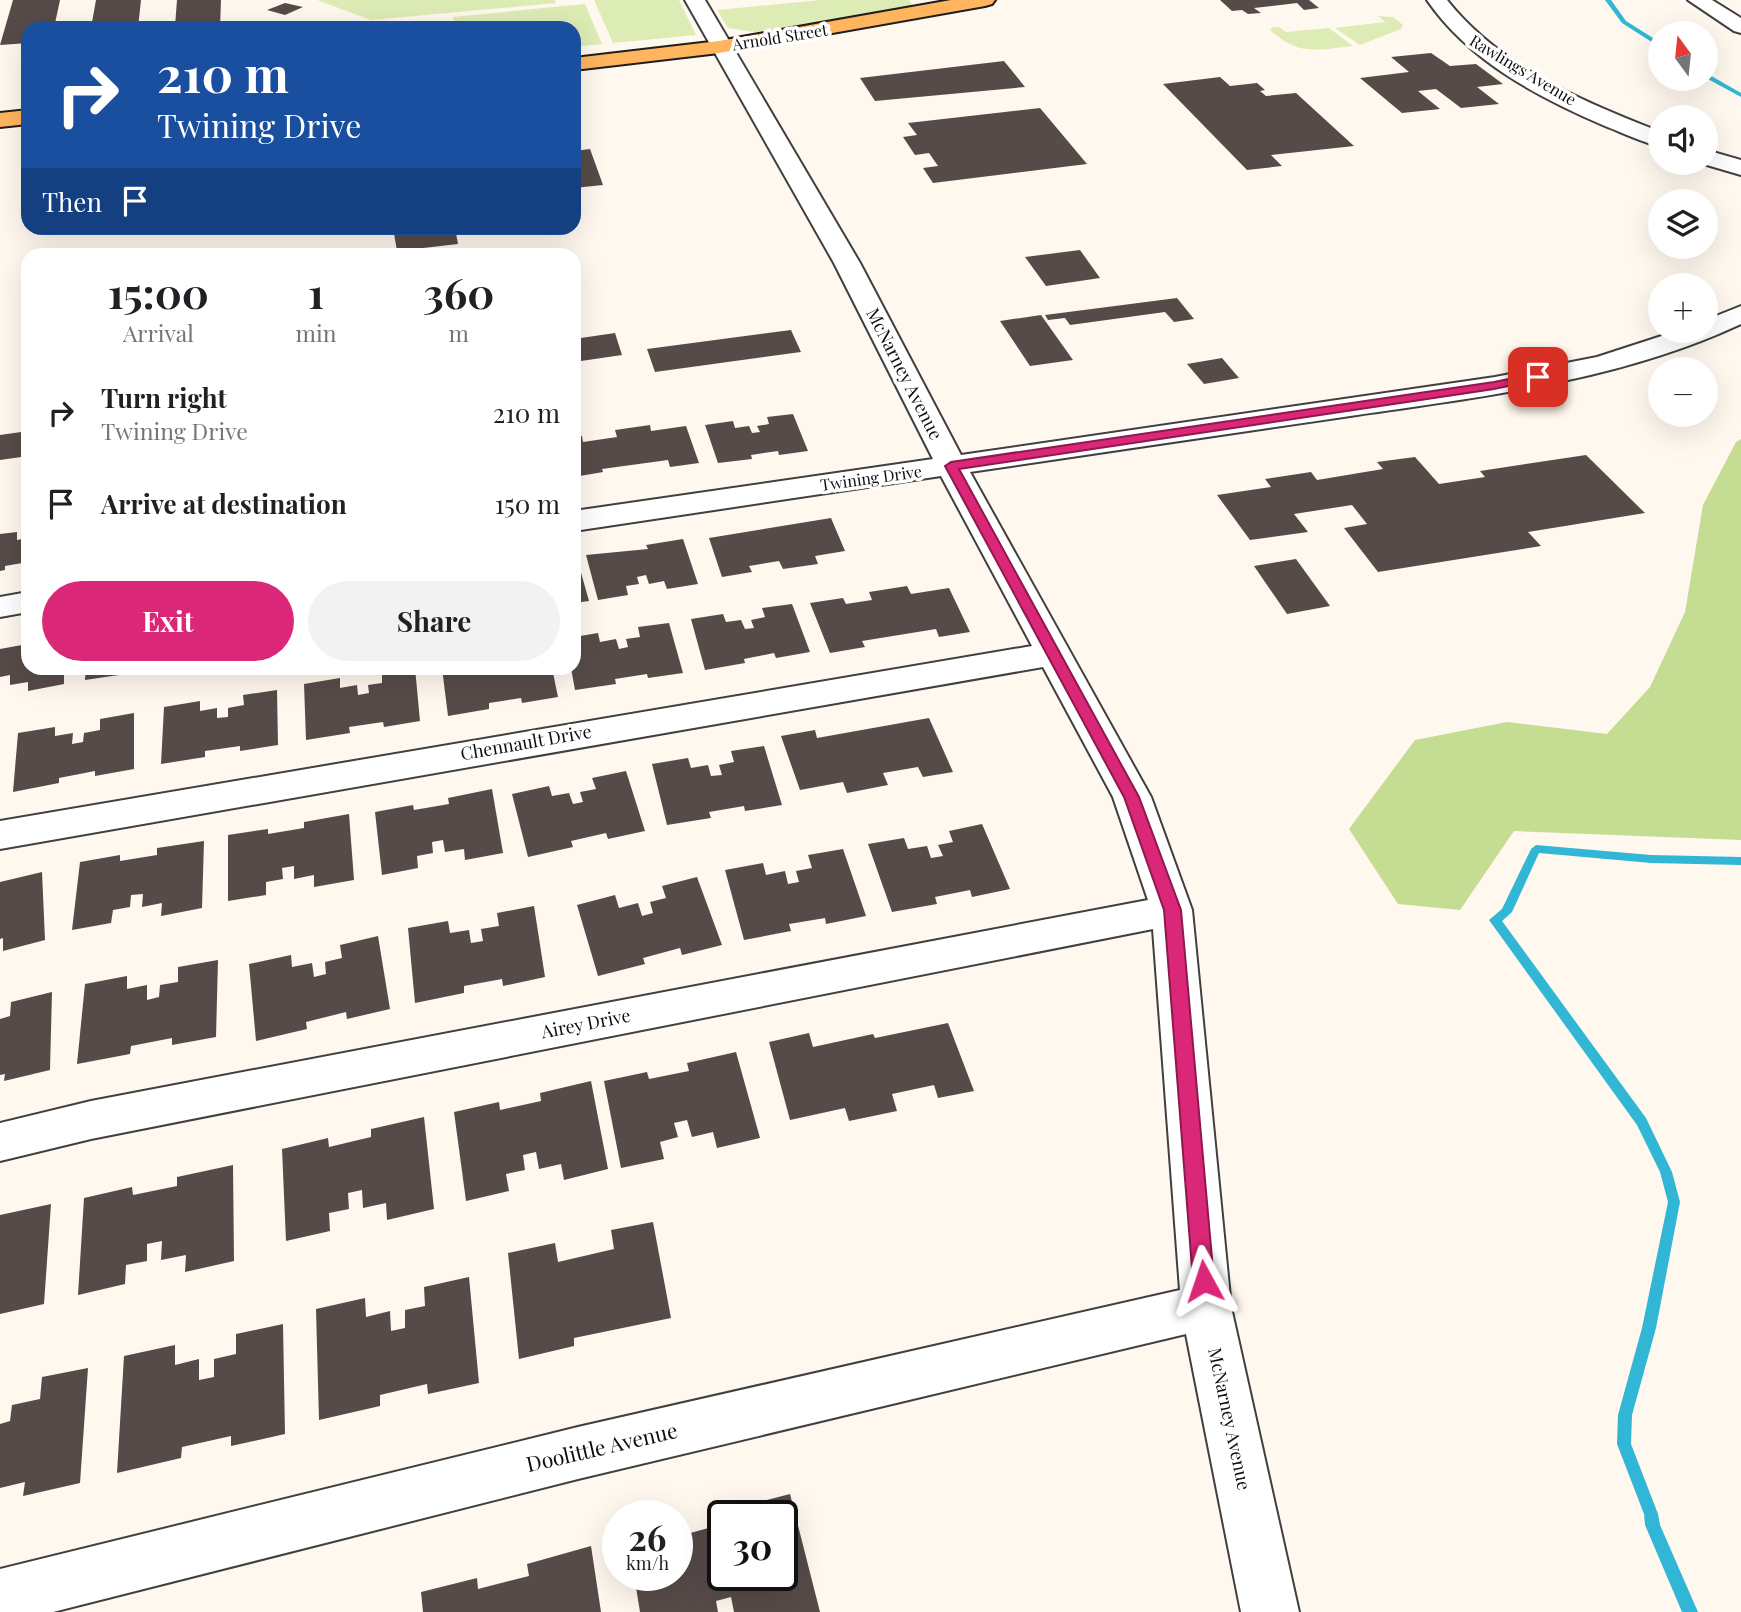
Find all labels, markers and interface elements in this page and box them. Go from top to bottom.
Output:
street label: Arnold Street [730,19,829,55]
north arrow [1648,21,1718,91]
map controls [1648,21,1718,427]
street label: Rawlings Avenue [1466,30,1580,110]
text: 210 m [157,40,289,105]
icon: right [42,49,133,140]
text: Twining Drive [157,103,361,146]
button: sound [1648,105,1718,175]
icon: arrive [116,182,154,220]
text: Then [42,184,102,219]
button: layers [1648,189,1718,259]
text: 15:00 [108,264,209,320]
text: 1 [308,264,324,320]
text: 360 [423,264,494,320]
button: + [1648,273,1718,343]
street label: McNarney Avenue [861,304,948,444]
text: Arrival [123,317,194,348]
text: min [296,317,337,348]
text: m [449,317,469,348]
pin [1508,347,1568,407]
button: − [1648,357,1718,427]
icon: arrive [1519,358,1557,396]
text: Turn right [101,380,227,415]
icon: right [42,394,80,432]
text: 210 m [493,395,560,430]
text: Twining Drive [101,415,248,446]
street label: Twining Drive [819,460,923,495]
icon: arrive [42,485,80,523]
text: Arrive at destination [101,486,347,521]
text: 150 m [495,486,560,521]
button: Exit [42,581,294,661]
button: Share [308,581,560,661]
street label: Chennault Drive [458,719,593,765]
street label: Airey Drive [538,1003,632,1044]
position arrow [1167,1244,1241,1318]
street label: McNarney Avenue [1203,1345,1257,1492]
street label: Doolittle Avenue [523,1415,680,1477]
speed limit sign: 30 [707,1500,798,1591]
text: 26 [629,1513,666,1560]
text: km/h [626,1551,669,1575]

